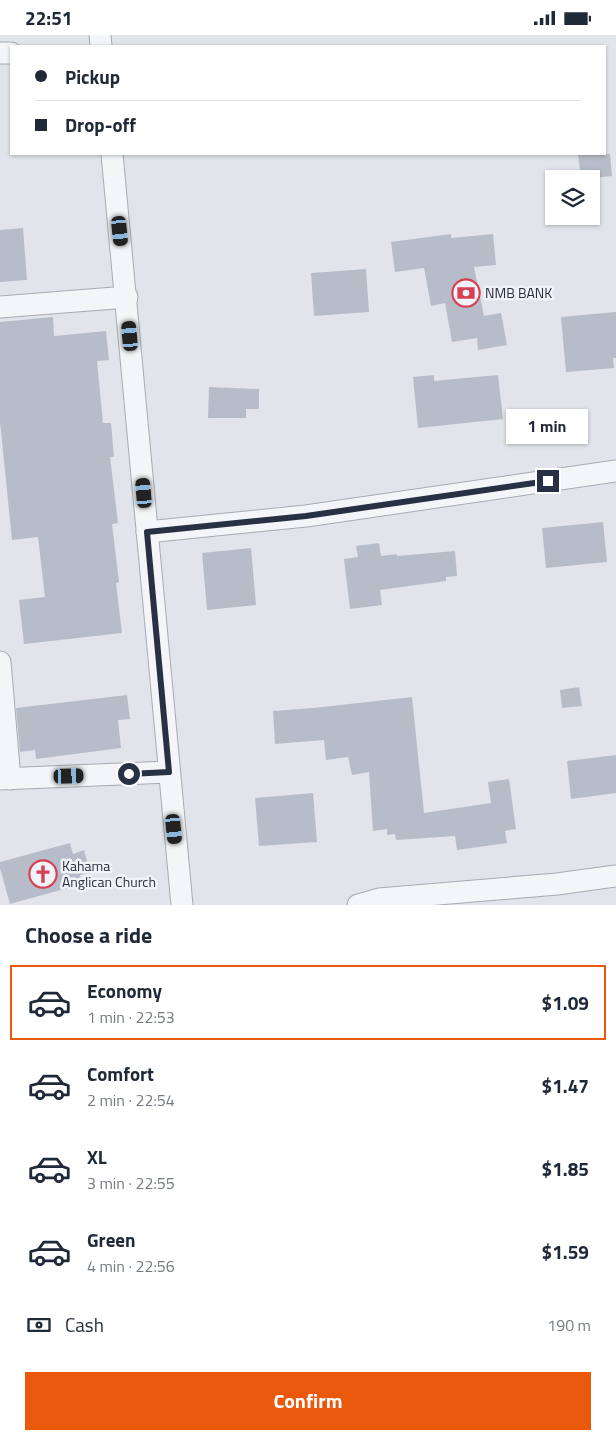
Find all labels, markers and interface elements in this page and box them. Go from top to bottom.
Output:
text: 22:51 [25,3,72,32]
text: Pickup [65,62,120,91]
text: Drop-off [65,110,136,139]
map controls [545,170,600,225]
button: layers [545,170,600,225]
car [110,215,129,247]
bank icon: NMB BANK [451,278,481,308]
place label: NMB BANK [485,282,552,303]
car [121,320,138,352]
callout: 1 min [507,409,589,443]
text: 1 min [528,414,566,438]
route end [537,470,559,492]
car [135,477,152,509]
route start [118,763,140,785]
car [53,768,84,784]
car [164,813,183,845]
place label: Kahama Anglican Church [62,855,156,892]
church icon: Kahama Anglican Church [28,859,58,889]
text: Choose a ride [25,918,152,952]
text: Economy [87,976,162,1005]
icon: car [27,980,72,1025]
text: $1.09 [542,988,589,1017]
text: 1 min · 22:53 [87,1005,175,1029]
text: Comfort [87,1059,154,1088]
icon: car [27,1063,72,1108]
text: $1.47 [542,1071,589,1100]
text: 2 min · 22:54 [87,1088,175,1112]
text: XL [87,1142,107,1171]
icon: car [27,1146,72,1191]
text: $1.85 [542,1154,589,1183]
text: 3 min · 22:55 [87,1171,175,1195]
text: Green [87,1225,136,1254]
icon: car [27,1229,72,1274]
text: $1.59 [542,1237,589,1266]
text: 4 min · 22:56 [87,1254,175,1278]
text: Cash [65,1310,104,1339]
icon: cash [25,1311,53,1339]
text: 190 m [547,1313,591,1337]
button: Confirm [25,1372,591,1430]

